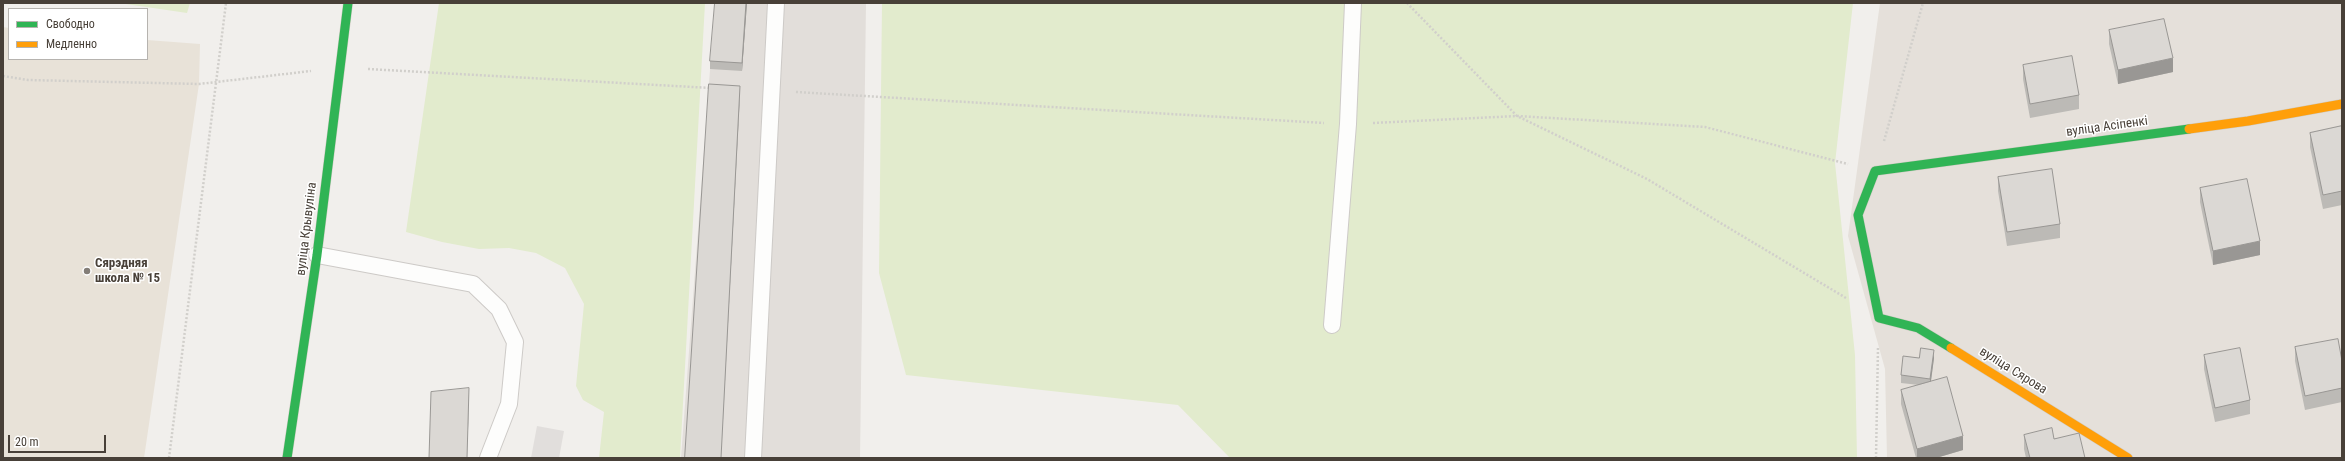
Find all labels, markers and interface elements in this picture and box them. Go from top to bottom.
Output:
legend [8,8,148,60]
text: Свободно [46,17,95,31]
text: Медленно [46,37,97,51]
street label: вуліца Асіпенкі [2065,114,2149,140]
street label: вуліца Крывуліна [294,182,320,276]
place label: Сярэдняя школа № 15 [95,256,160,287]
marker: Сярэдняя школа № 15 [82,266,92,276]
street label: вуліца Сярова [1976,344,2050,398]
scale bar [10,427,108,453]
text: 20 m [15,435,39,449]

